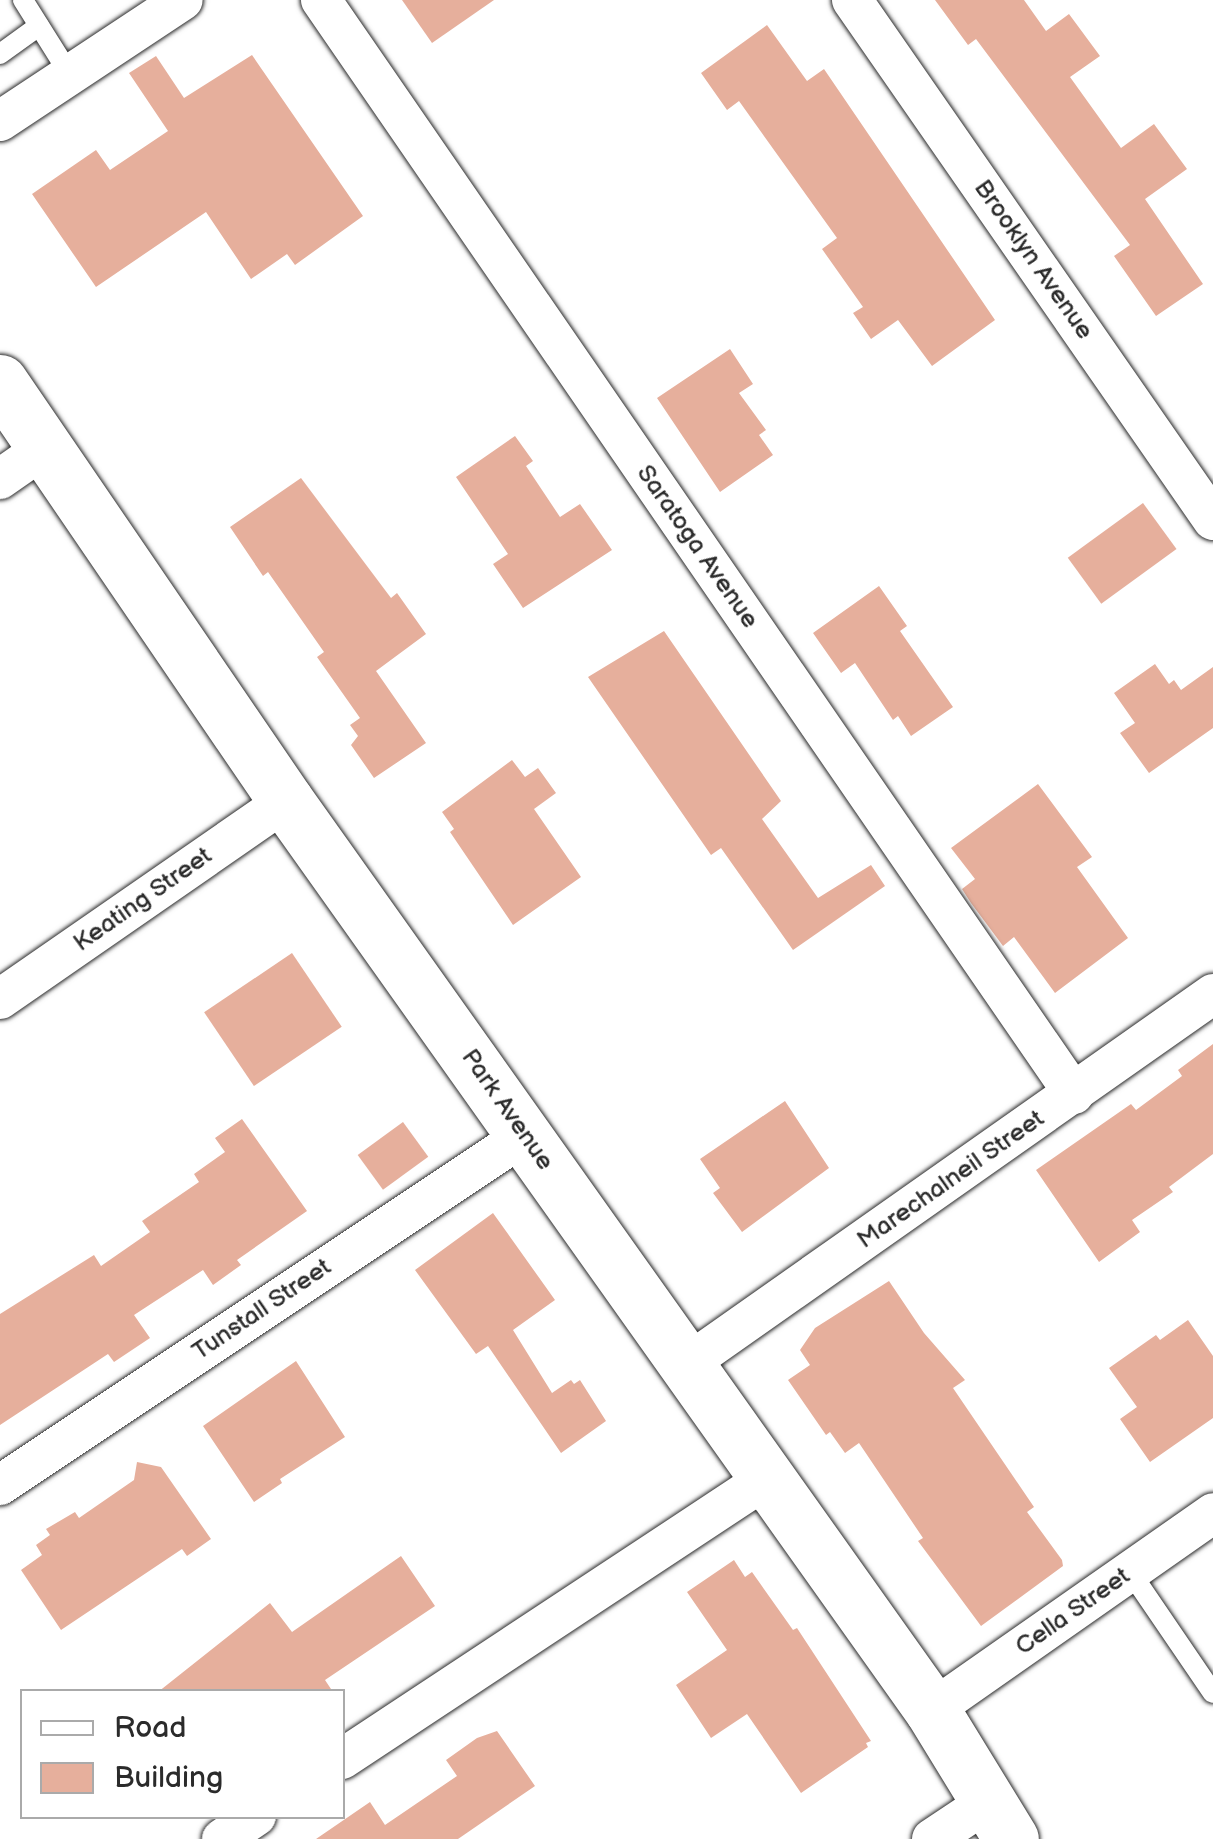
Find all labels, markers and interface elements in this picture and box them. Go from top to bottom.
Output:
street label: Brooklyn Avenue [967,174,1099,346]
street label: Saratoga Avenue [630,460,764,634]
street label: Keating Street [68,841,218,959]
street label: Park Avenue [454,1044,560,1176]
street label: Marechalneil Street [852,1104,1050,1256]
street label: Tunstall Street [187,1253,337,1367]
street label: Cella Street [1010,1562,1136,1662]
legend [20,1689,345,1819]
text: Road [114,1710,187,1746]
text: Building [114,1760,223,1796]

